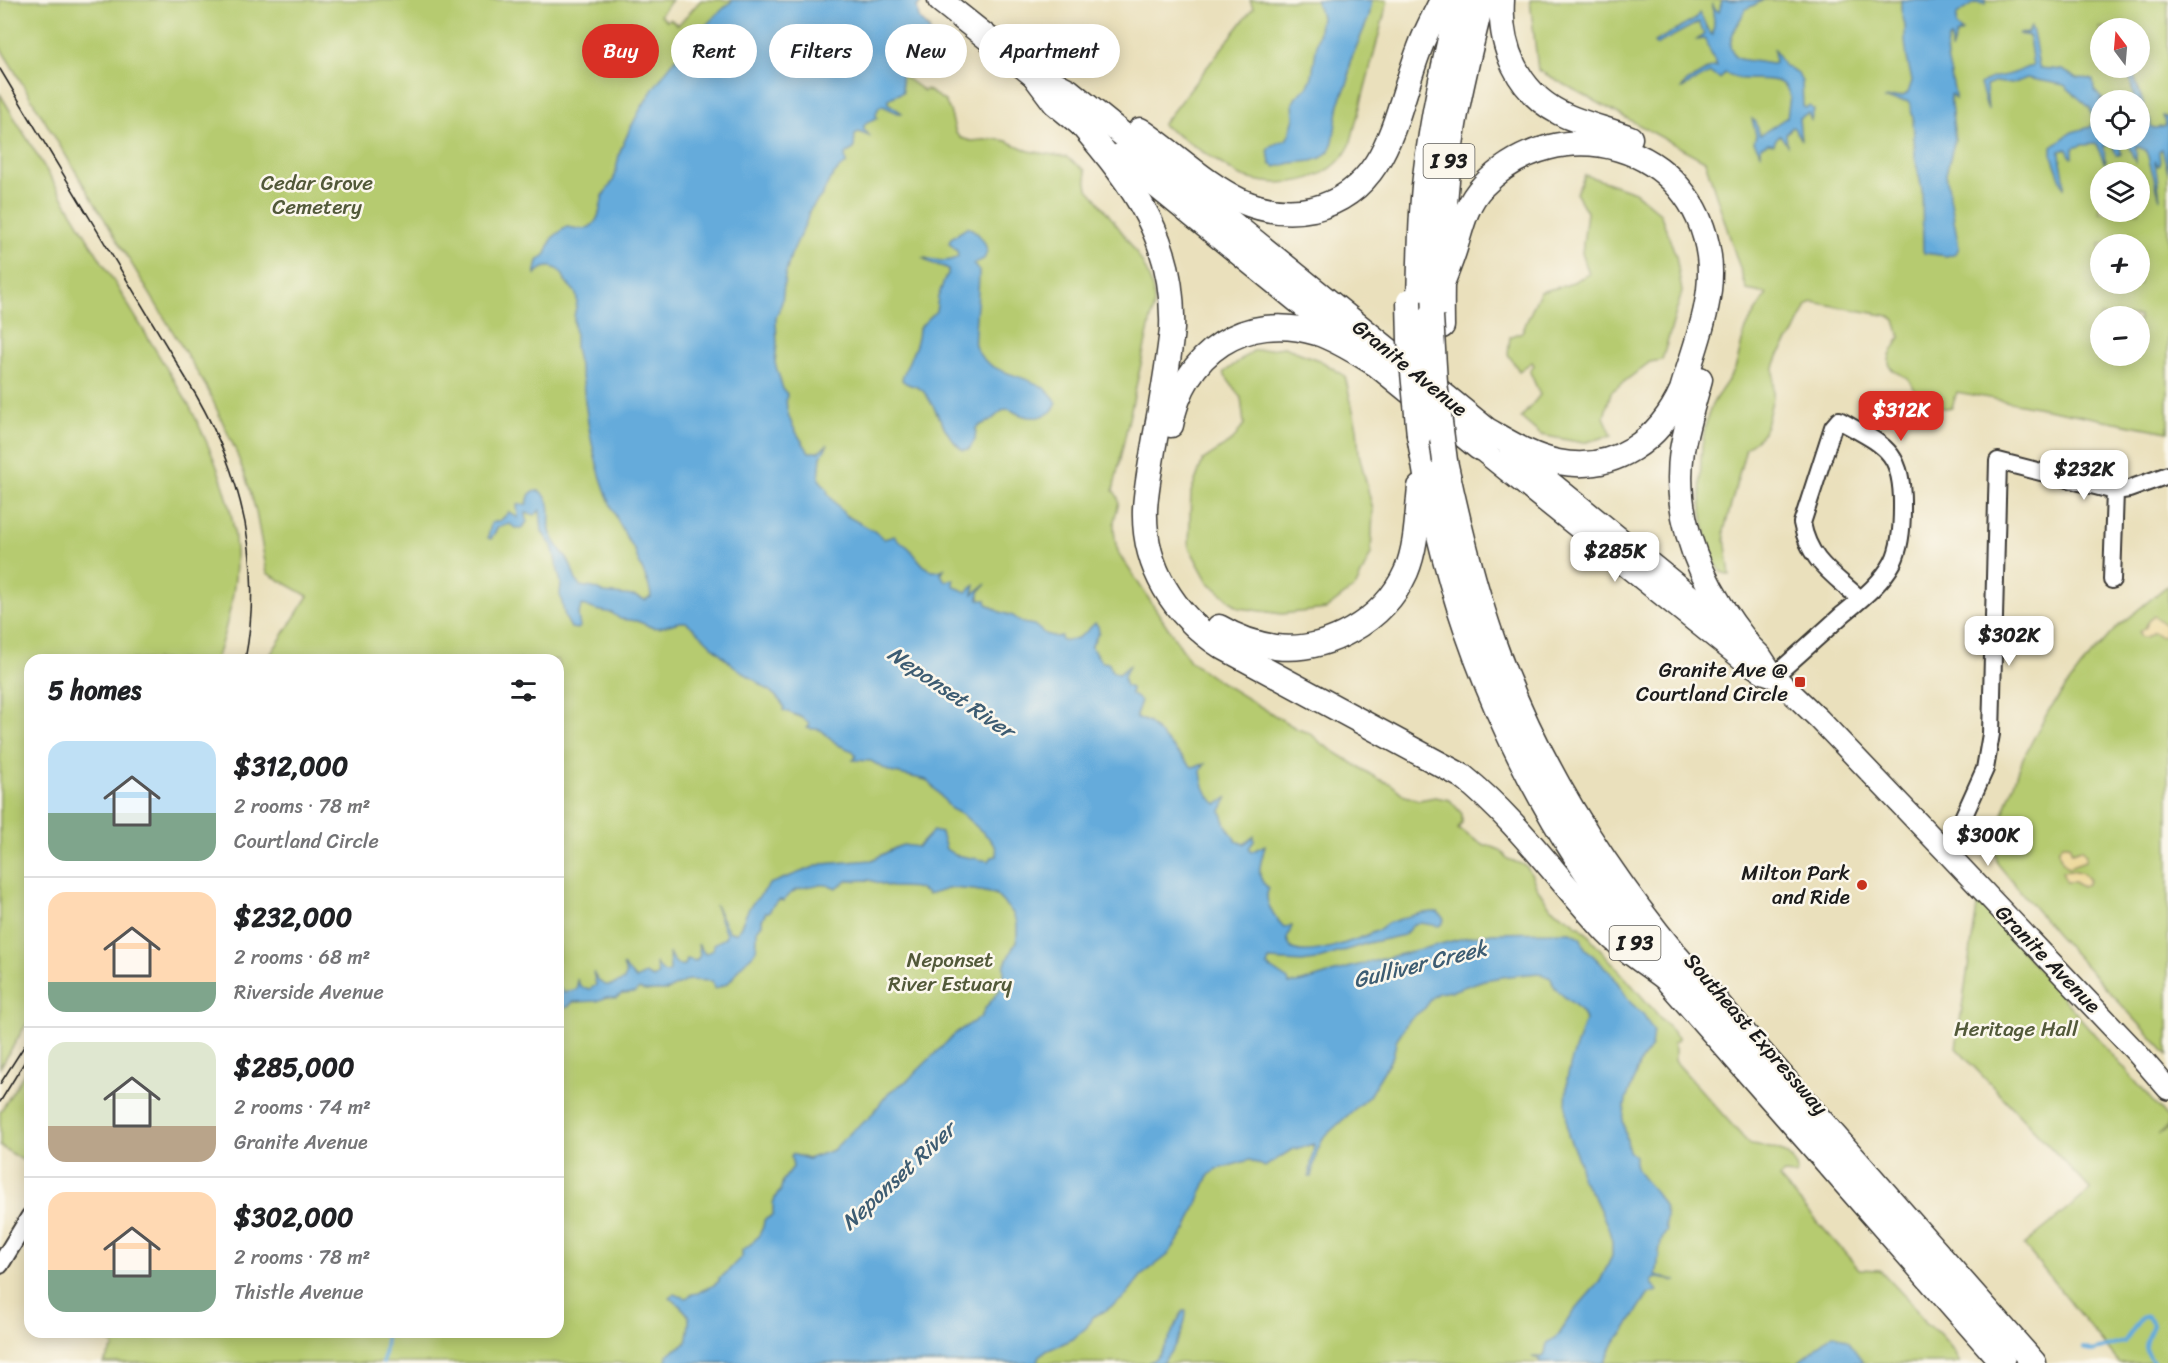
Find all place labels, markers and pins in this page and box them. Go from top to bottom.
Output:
pin: $312K [1859,391,1943,442]
pin: $232K [2042,450,2126,501]
pin: $285K [1573,532,1657,583]
pin: $302K [1967,616,2051,667]
place label: Granite Ave @ Courtland Circle [1636,651,1788,713]
marker: Granite Ave @ Courtland Circle [1793,675,1807,689]
pin: $300K [1946,816,2030,867]
place label: Milton Park and Ride [1741,854,1850,916]
marker: Milton Park and Ride [1855,878,1869,892]

